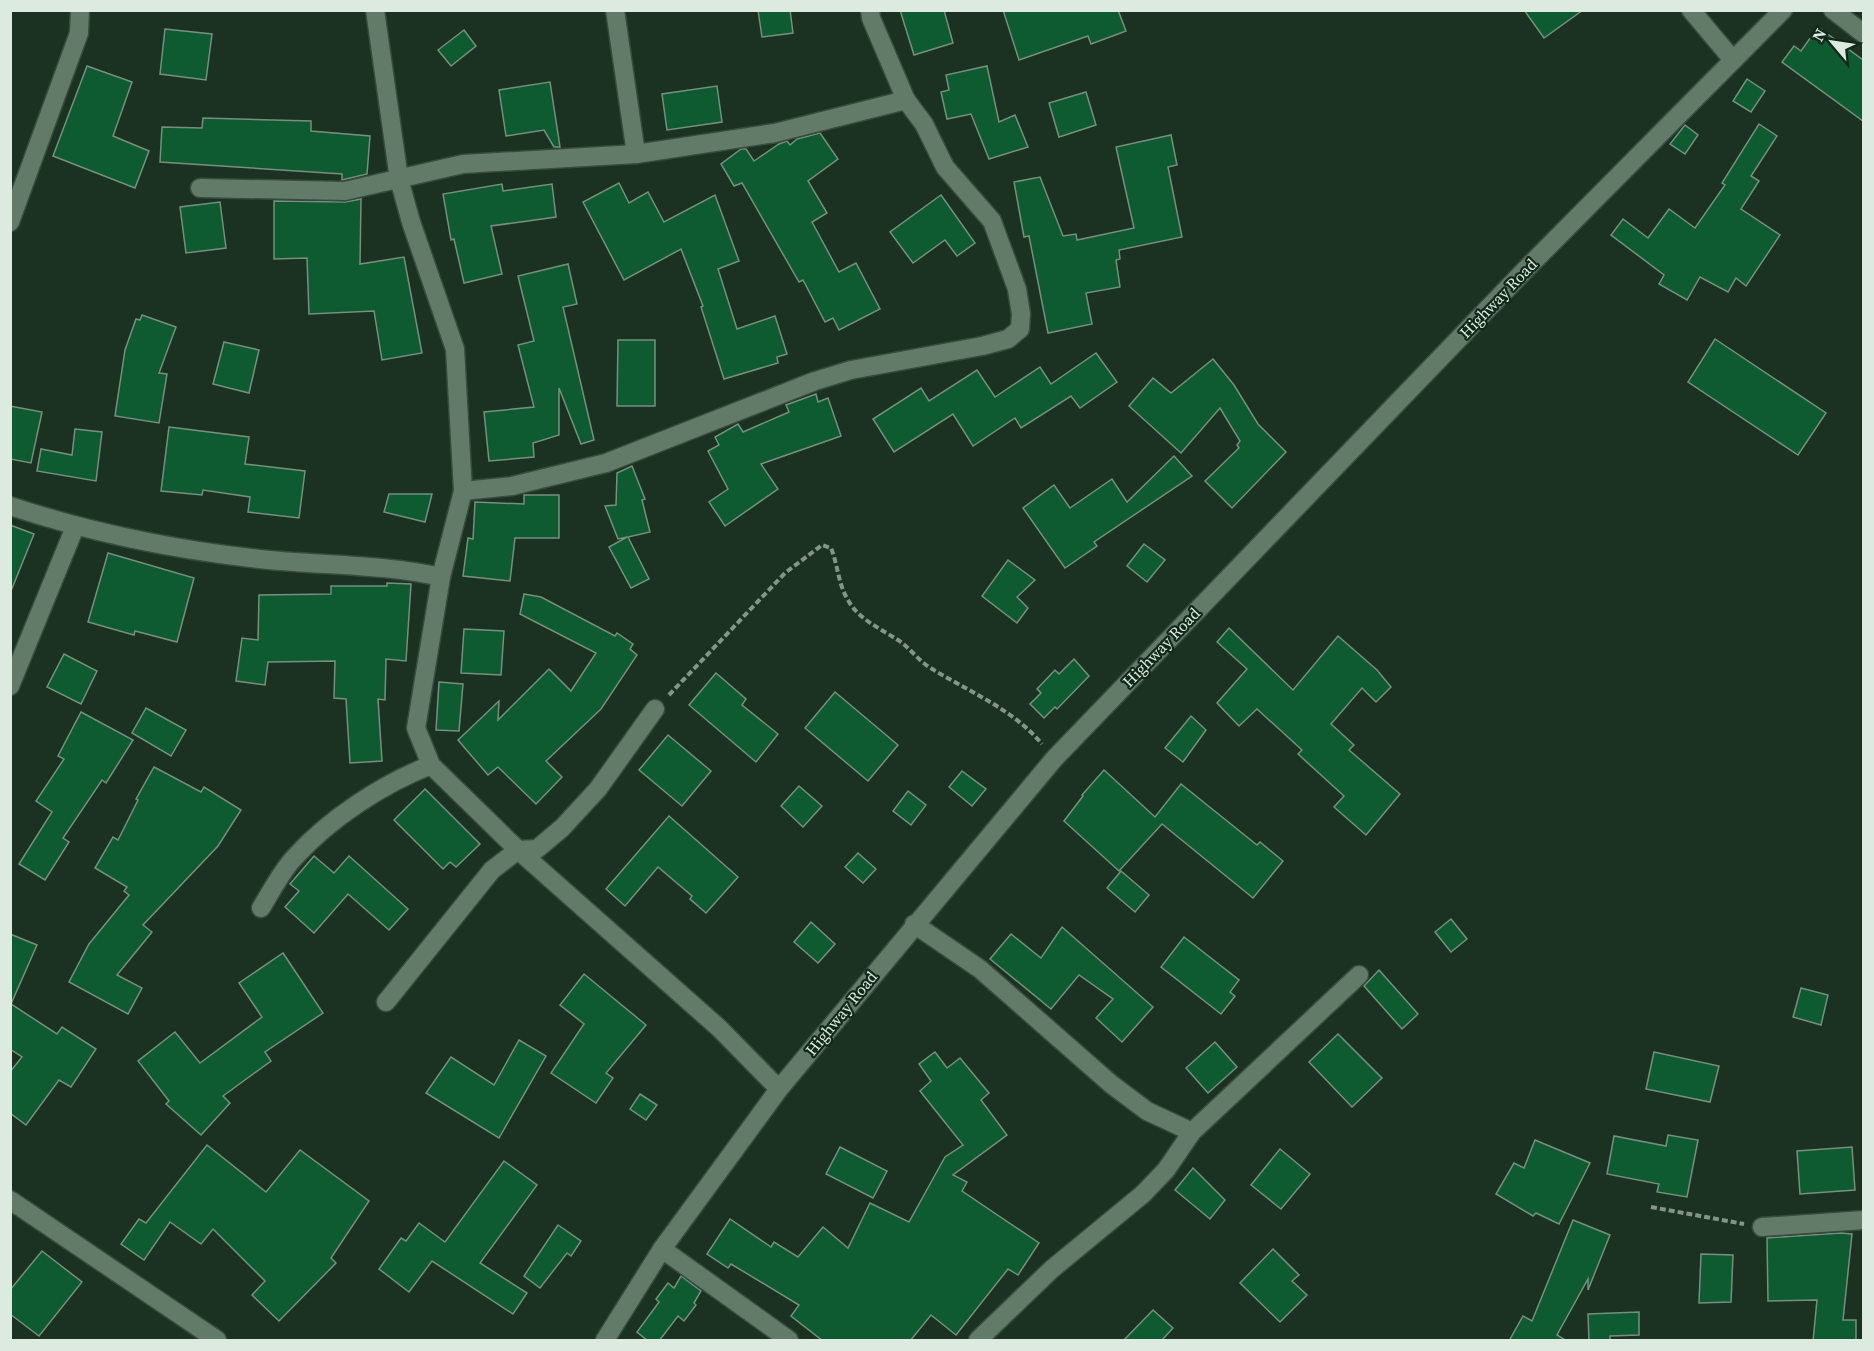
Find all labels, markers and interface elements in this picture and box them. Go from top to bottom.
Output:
north arrow [1802,12,1862,72]
text: N [1806,24,1831,45]
street label: Highway Road [1454,253,1542,343]
street label: Highway Road [1117,602,1205,692]
street label: Highway Road [800,966,882,1060]

